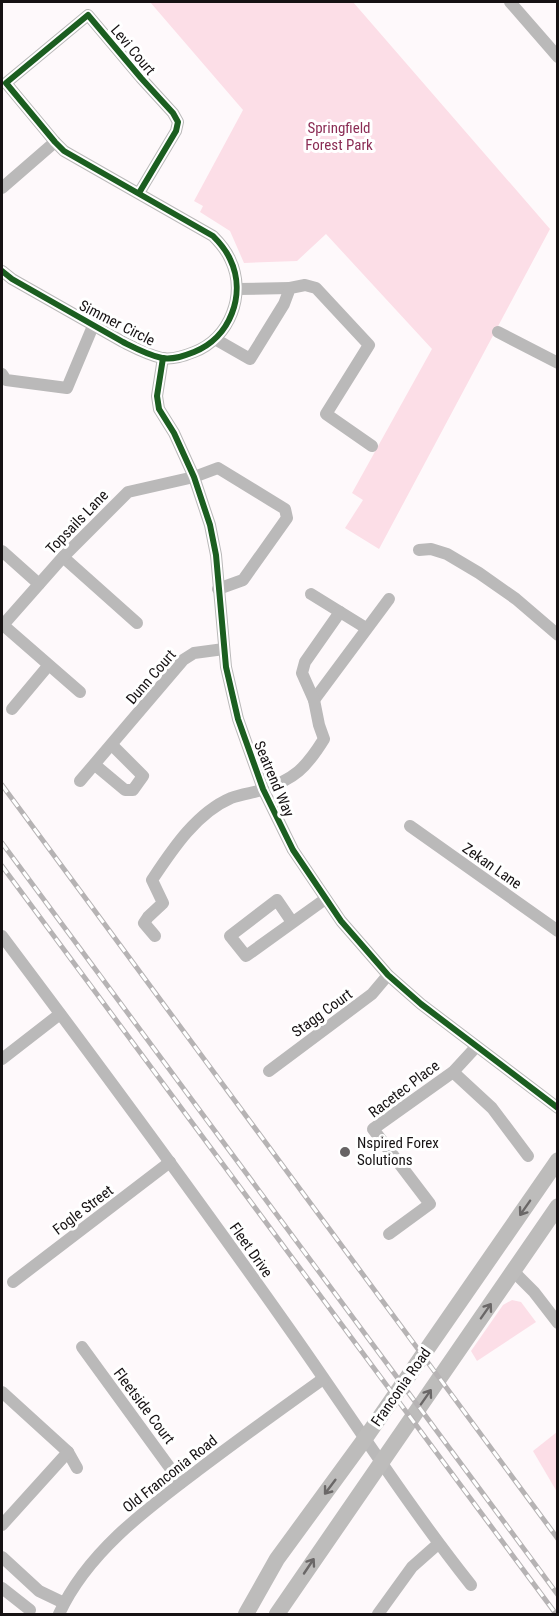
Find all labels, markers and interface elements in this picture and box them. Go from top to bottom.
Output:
street label: Levi Court [107,21,159,79]
park label: Springfield Forest Park [305,119,373,154]
street label: Simmer Circle [76,296,158,350]
street label: Topsails Lane [42,486,112,558]
street label: Dunn Court [122,646,180,708]
street label: Seatrend Way [250,738,298,820]
street label: Zekan Lane [459,839,525,893]
street label: Stagg Court [288,985,356,1041]
street label: Racetec Place [365,1057,443,1121]
place label: Nspired Forex Solutions [357,1134,439,1169]
marker: Nspired Forex Solutions [338,1145,352,1159]
street label: Fogle Street [49,1181,117,1239]
one-way arrow [518,1200,531,1217]
street label: Fleet Drive [226,1219,276,1281]
one-way arrow [480,1304,492,1320]
street label: Franconia Road [367,1344,435,1430]
street label: Fleetside Court [110,1365,178,1447]
one-way arrow [420,1390,432,1406]
street label: Old Franconia Road [119,1432,221,1516]
one-way arrow [323,1479,336,1495]
one-way arrow [303,1558,315,1574]

